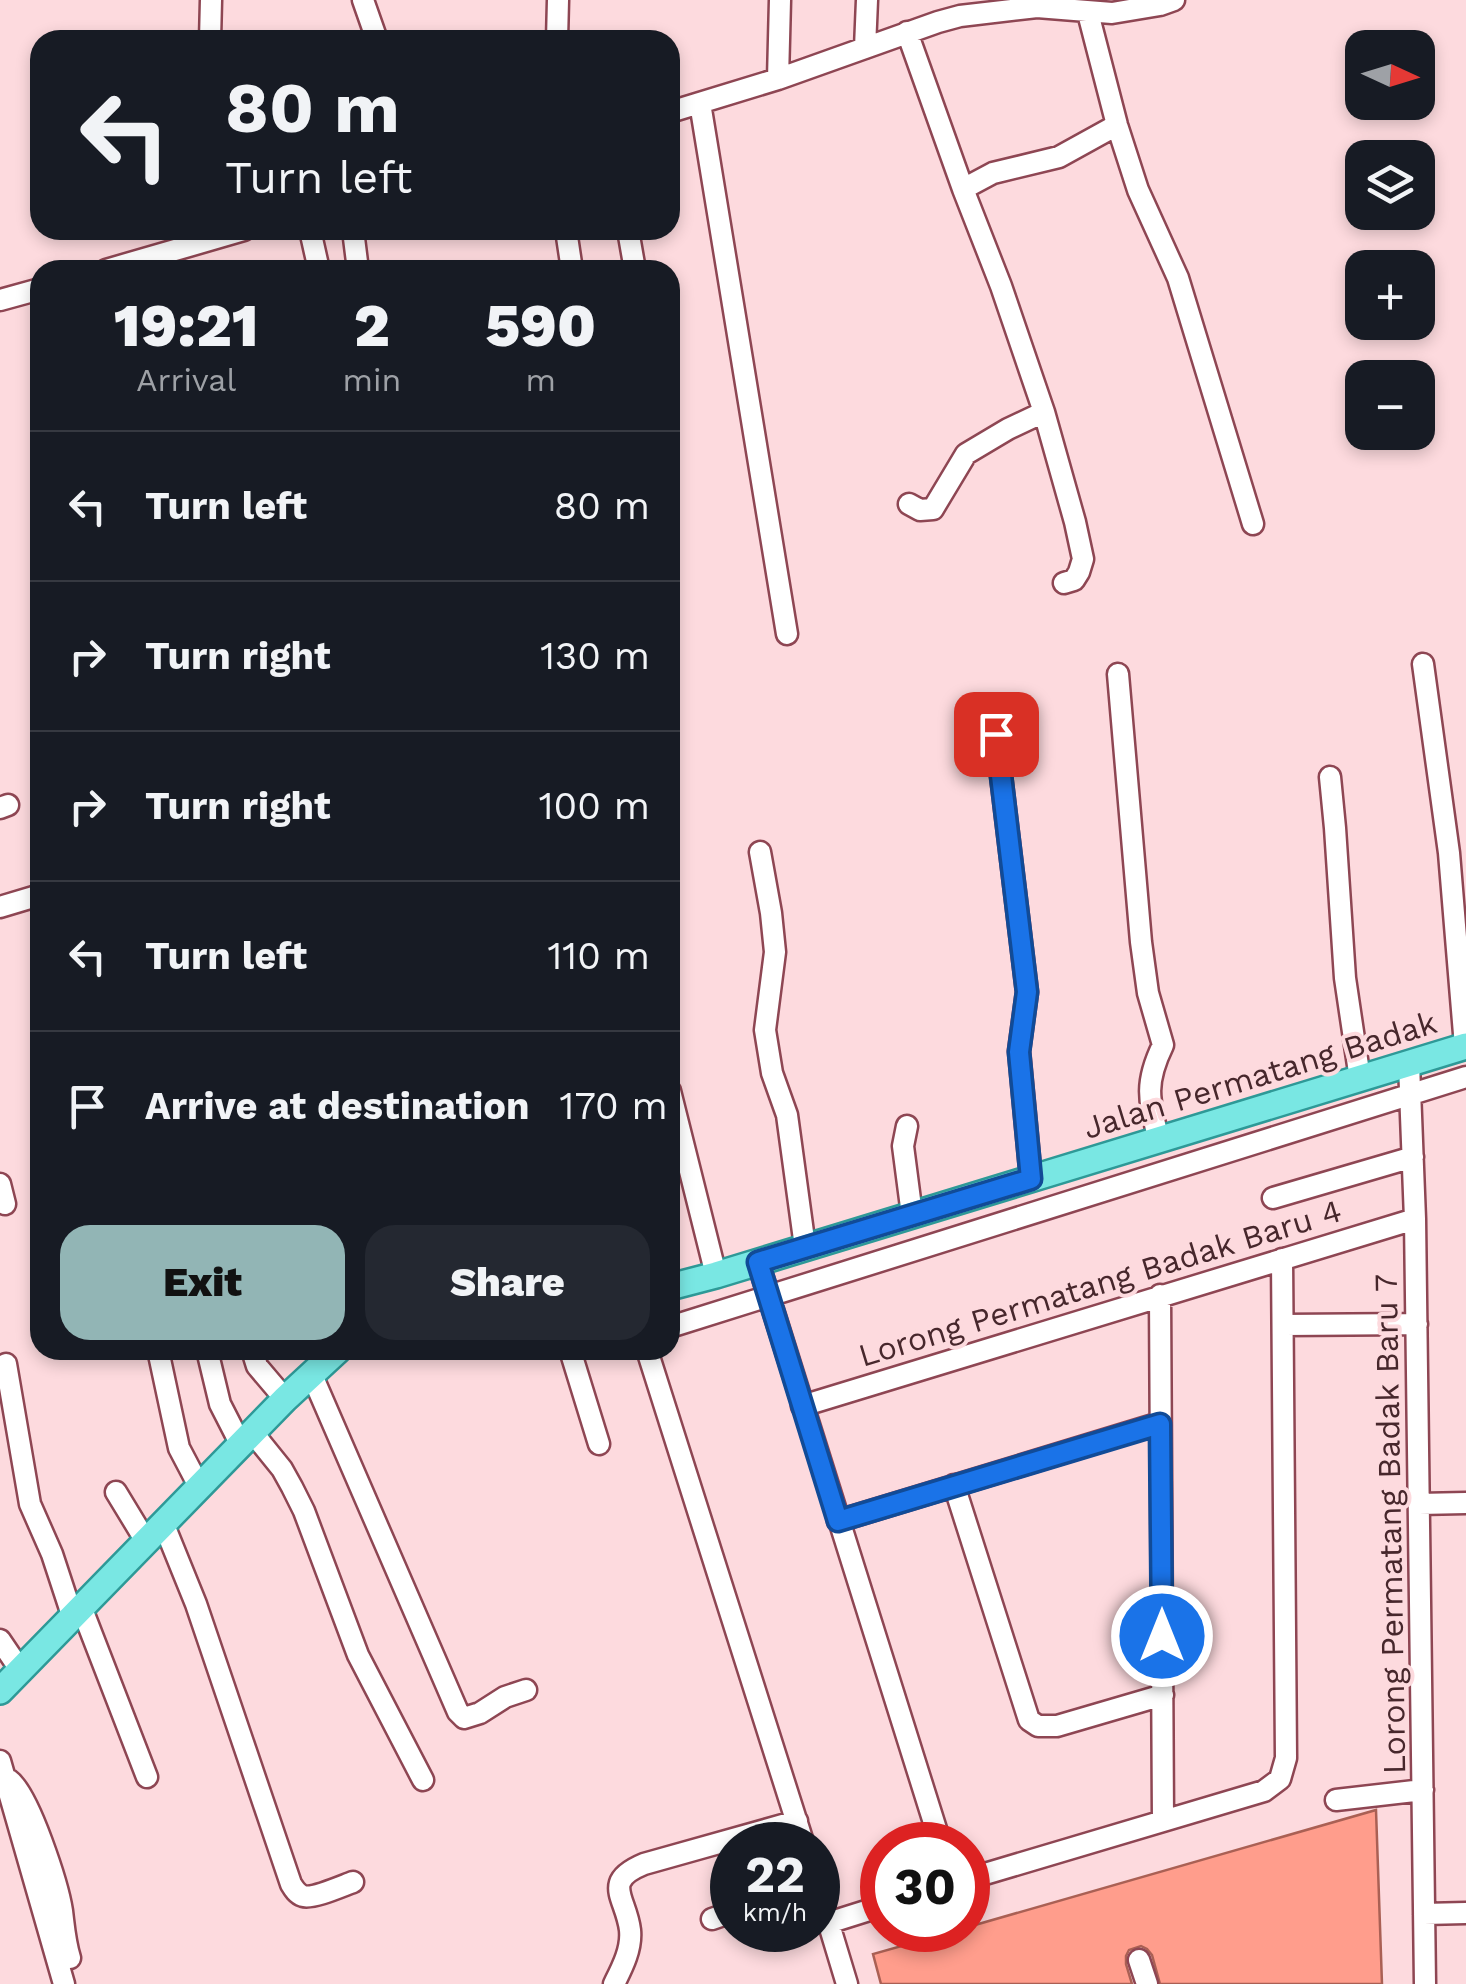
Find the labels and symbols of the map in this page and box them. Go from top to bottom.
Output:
north arrow [1345,30,1435,120]
pin [954,692,1039,777]
street label: Jalan Permatang Badak [1079,1003,1441,1147]
street label: Lorong Permatang Badak Baru 4 [854,1191,1346,1375]
street label: Lorong Permatang Badak Baru 7 [1367,1274,1413,1774]
position arrow [1110,1584,1214,1688]
speed limit sign: 30 [860,1822,990,1952]

